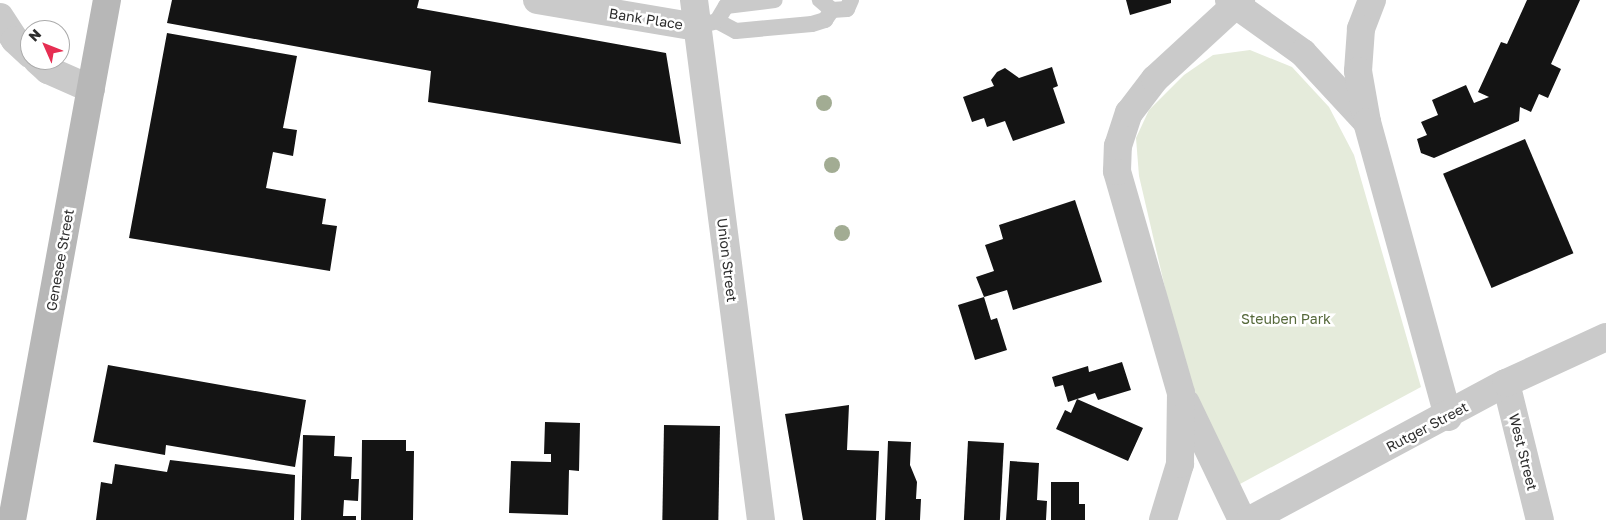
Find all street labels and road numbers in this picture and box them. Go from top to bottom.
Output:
street label: Bank Place [608,5,684,33]
street label: Genesee Street [43,208,77,312]
street label: Union Street [714,217,740,303]
street label: Rutger Street [1383,398,1471,456]
street label: West Street [1505,412,1541,492]

